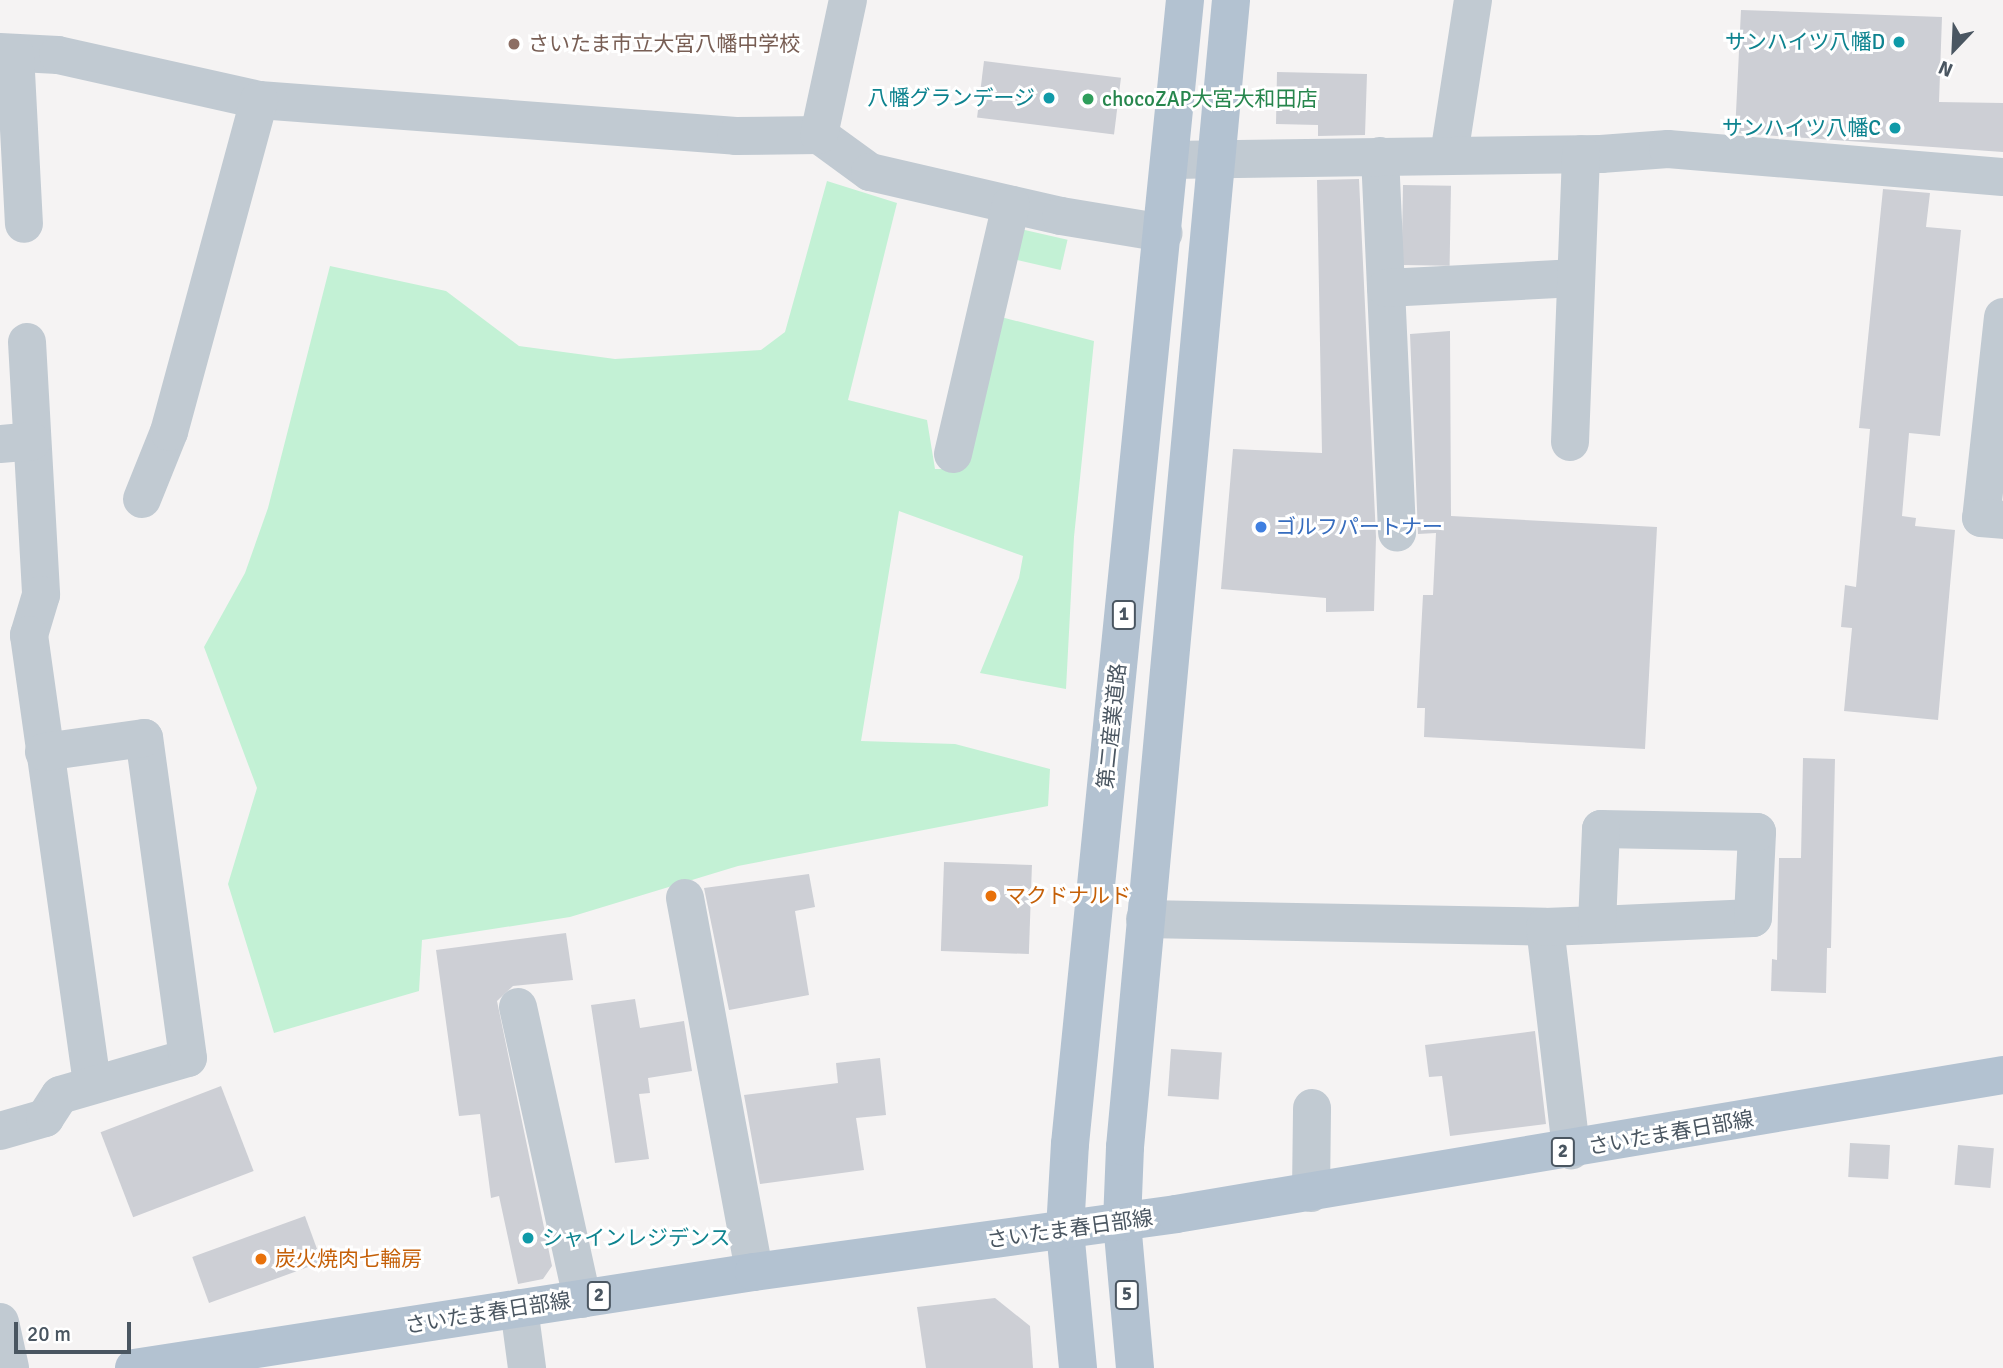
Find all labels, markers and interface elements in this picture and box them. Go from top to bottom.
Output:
north arrow [1919,14,1989,84]
place label: サンハイツ八幡D [1724,29,1885,55]
place label: さいたま市立大宮八幡中学校 [528,31,801,57]
marker: サンハイツ八幡D [1891,34,1907,50]
marker: さいたま市立大宮八幡中学校 [506,36,522,52]
text: N [1935,55,1957,82]
place label: 八幡グランデージ [867,85,1035,111]
place label: chocoZAP大宮大和田店 [1102,86,1318,112]
marker: 八幡グランデージ [1041,90,1057,106]
marker: chocoZAP大宮大和田店 [1080,91,1096,107]
place label: サンハイツ八幡C [1721,115,1881,141]
marker: サンハイツ八幡C [1887,120,1903,136]
place label: ゴルフパートナー [1275,514,1443,540]
marker: ゴルフパートナー [1253,519,1269,535]
road number: 1 [1112,600,1136,630]
street label: 第二産業道路 [1093,662,1131,790]
place label: マクドナルド [1005,883,1131,909]
marker: マクドナルド [983,888,999,904]
street label: さいたま春日部線 [1586,1106,1756,1160]
road number: 2 [1551,1136,1575,1168]
street label: さいたま春日部線 [985,1205,1155,1253]
place label: シャインレジデンス [542,1225,731,1251]
marker: シャインレジデンス [520,1230,536,1246]
place label: 炭火焼肉七輪房 [275,1246,422,1272]
marker: 炭火焼肉七輪房 [253,1251,269,1267]
road number: 2 [587,1280,611,1312]
road number: 5 [1115,1280,1139,1310]
street label: さいたま春日部線 [403,1287,573,1339]
scale bar [18,1308,135,1352]
text: 20 m [27,1321,71,1347]

